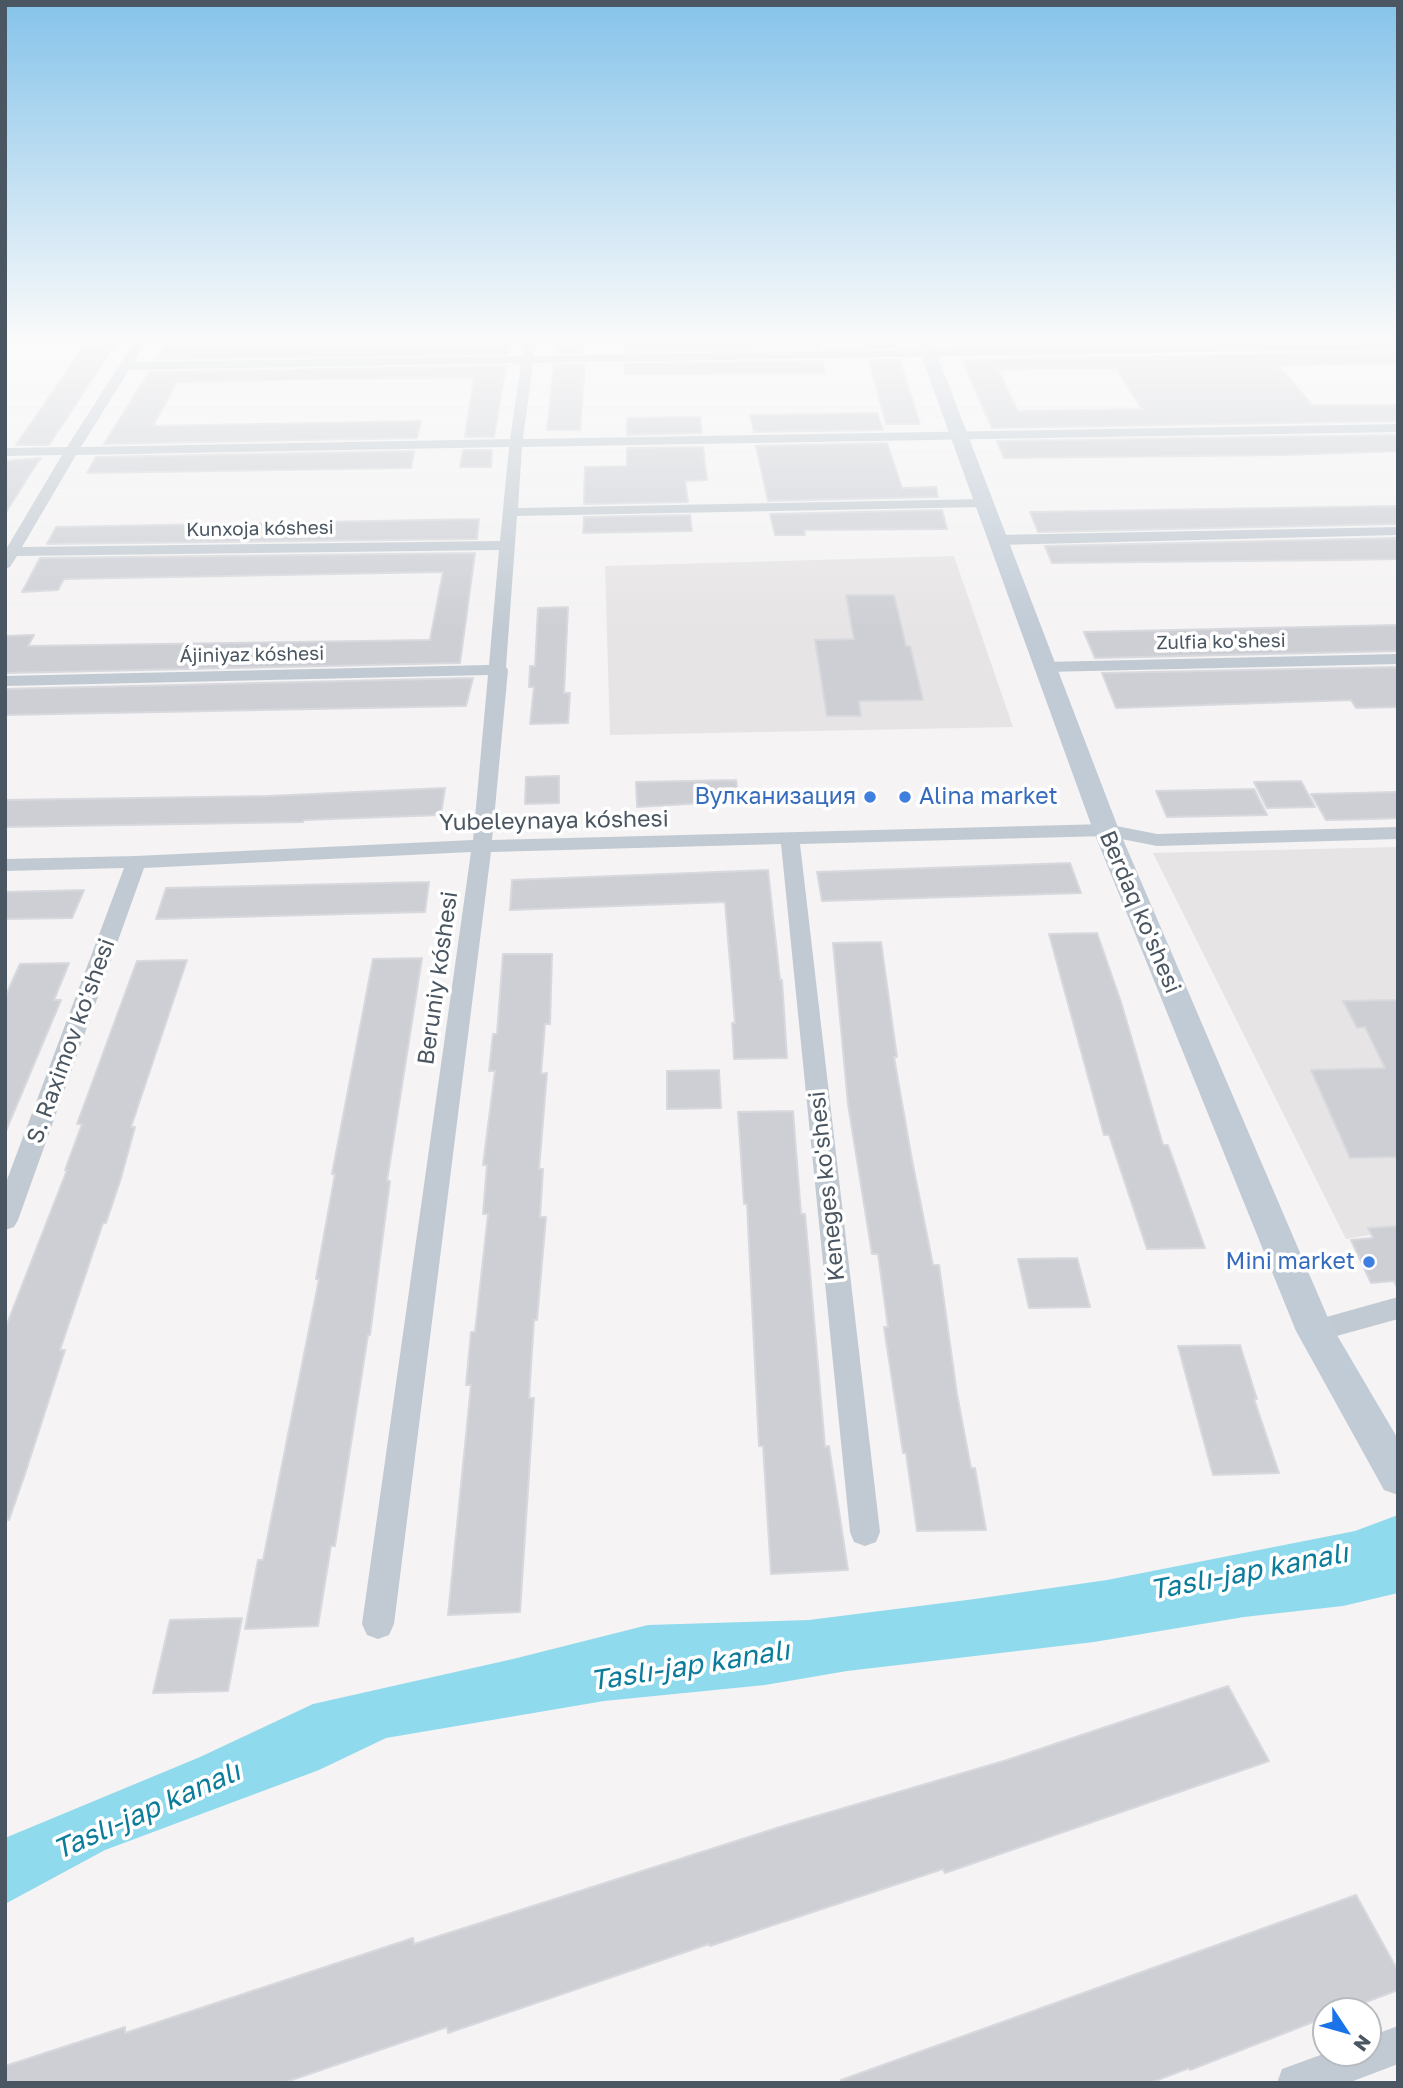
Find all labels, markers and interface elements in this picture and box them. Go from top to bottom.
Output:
street label: Kunxoja kóshesi [186,516,334,542]
street label: Zulfia ko'shesi [1156,629,1286,655]
street label: Ájiniyaz kóshesi [179,642,325,668]
place label: Вулканизация [694,783,856,811]
place label: Alina market [919,783,1058,811]
marker: Вулканизация [862,789,878,805]
marker: Alina market [897,789,913,805]
street label: Yubeleynaya kóshesi [439,805,669,837]
street label: Berdaq ko'shesi [1093,827,1187,997]
street label: Beruniy kóshesi [412,889,464,1067]
street label: S. Raximov ko'shesi [21,935,121,1147]
street label: Keneges ko'shesi [803,1090,851,1282]
place label: Mini market [1226,1248,1355,1276]
marker: Mini market [1361,1254,1377,1270]
water label: Taslı-jap kanalı [1147,1536,1351,1608]
water label: Taslı-jap kanalı [588,1634,792,1698]
water label: Taslı-jap kanalı [48,1755,246,1867]
north arrow [1312,1997,1382,2067]
text: N [1349,2031,1376,2056]

